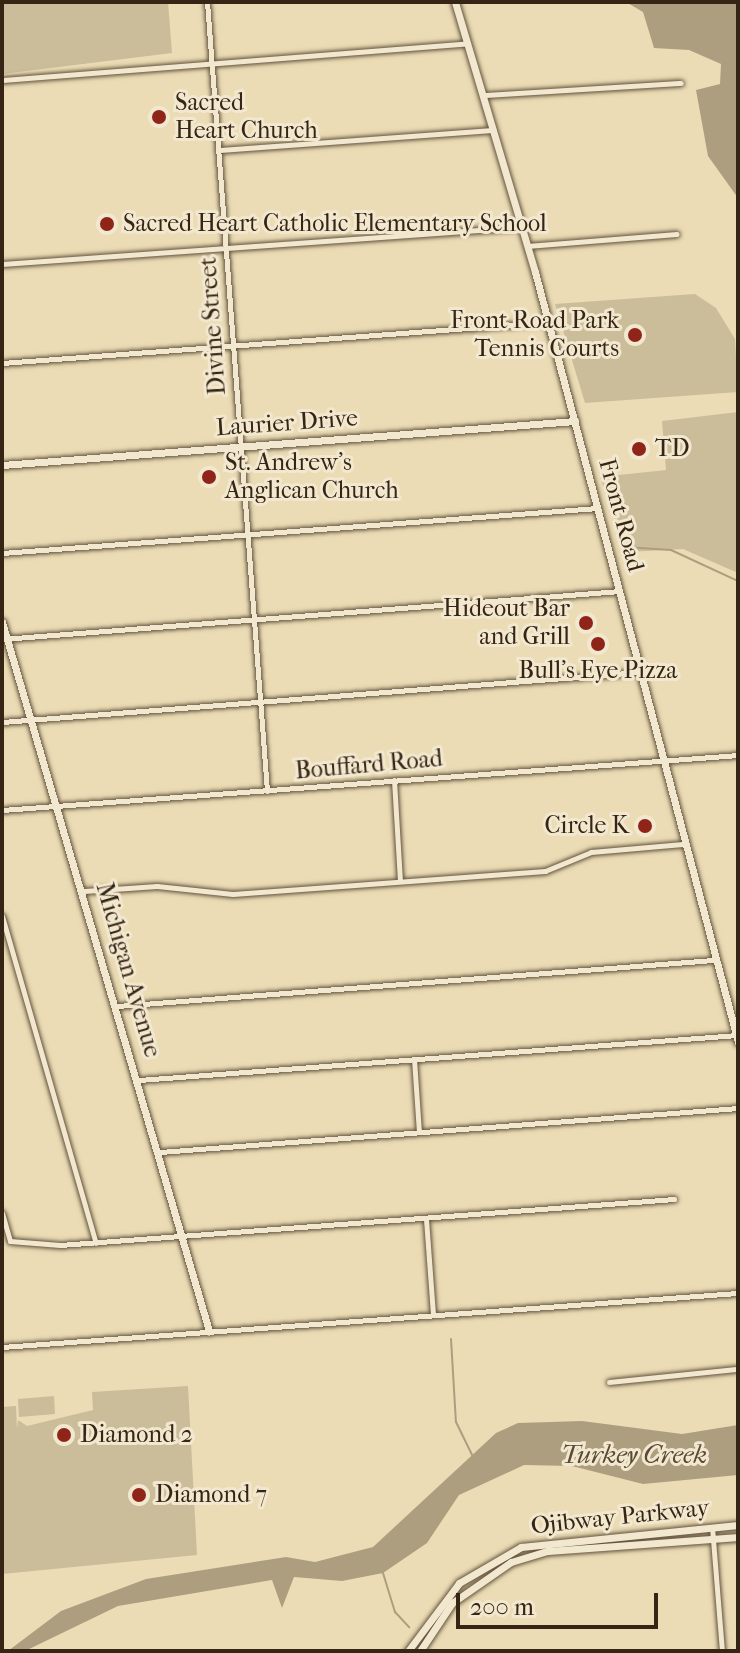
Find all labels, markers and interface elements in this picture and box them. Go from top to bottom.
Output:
place label: Sacred Heart Church [175,89,318,145]
marker: Sacred Heart Church [150,108,168,126]
place label: Sacred Heart Catholic Elementary School [123,210,547,238]
marker: Sacred Heart Catholic Elementary School [98,215,116,233]
street label: Divine Street [194,256,232,396]
place label: Front Road Park Tennis Courts [450,307,619,363]
marker: Front Road Park Tennis Courts [626,326,644,344]
street label: Laurier Drive [215,404,359,442]
place label: TD [655,435,690,463]
marker: TD [630,440,648,458]
place label: St. Andrew's Anglican Church [225,449,399,505]
street label: Front Road [592,455,650,575]
marker: St. Andrew's Anglican Church [200,468,218,486]
place label: Hideout Bar and Grill [443,595,570,651]
marker: Hideout Bar and Grill [577,614,595,632]
marker: Bull's Eye Pizza [589,635,607,653]
place label: Bull's Eye Pizza [519,657,677,685]
street label: Bouffard Road [294,744,444,786]
place label: Circle K [544,812,629,840]
marker: Circle K [636,817,654,835]
street label: Michigan Avenue [89,879,167,1061]
place label: Diamond 2 [80,1421,193,1449]
marker: Diamond 2 [55,1426,73,1444]
water label: Turkey Creek [561,1439,707,1471]
place label: Diamond 7 [155,1481,267,1509]
marker: Diamond 7 [130,1486,148,1504]
street label: Ojibway Parkway [529,1493,711,1541]
scale bar [460,1577,662,1627]
text: 200 m [470,1593,534,1621]

